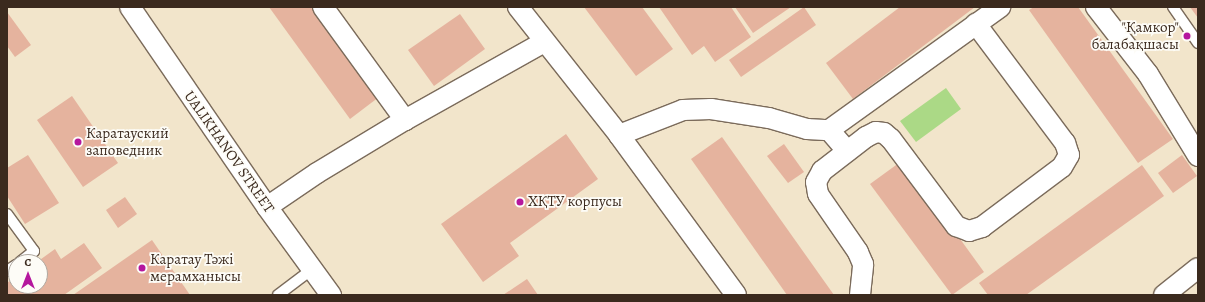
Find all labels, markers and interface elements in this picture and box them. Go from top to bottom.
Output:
place label: "Қамкор" балабақшасы [1092,18,1179,53]
marker: "Қамкор" балабақшасы [1182,31,1192,41]
street label: UALIKHANOV STREET [180,87,278,217]
place label: Каратауский заповедник [86,124,169,159]
marker: Каратауский заповедник [73,137,83,147]
place label: ХҚТУ корпусы [528,193,622,211]
marker: ХҚТУ корпусы [515,197,525,207]
place label: Каратау Тәжі мерамханысы [150,250,241,285]
north arrow [8,254,48,294]
text: С [25,255,31,270]
marker: Каратау Тәжі мерамханысы [137,263,147,273]

